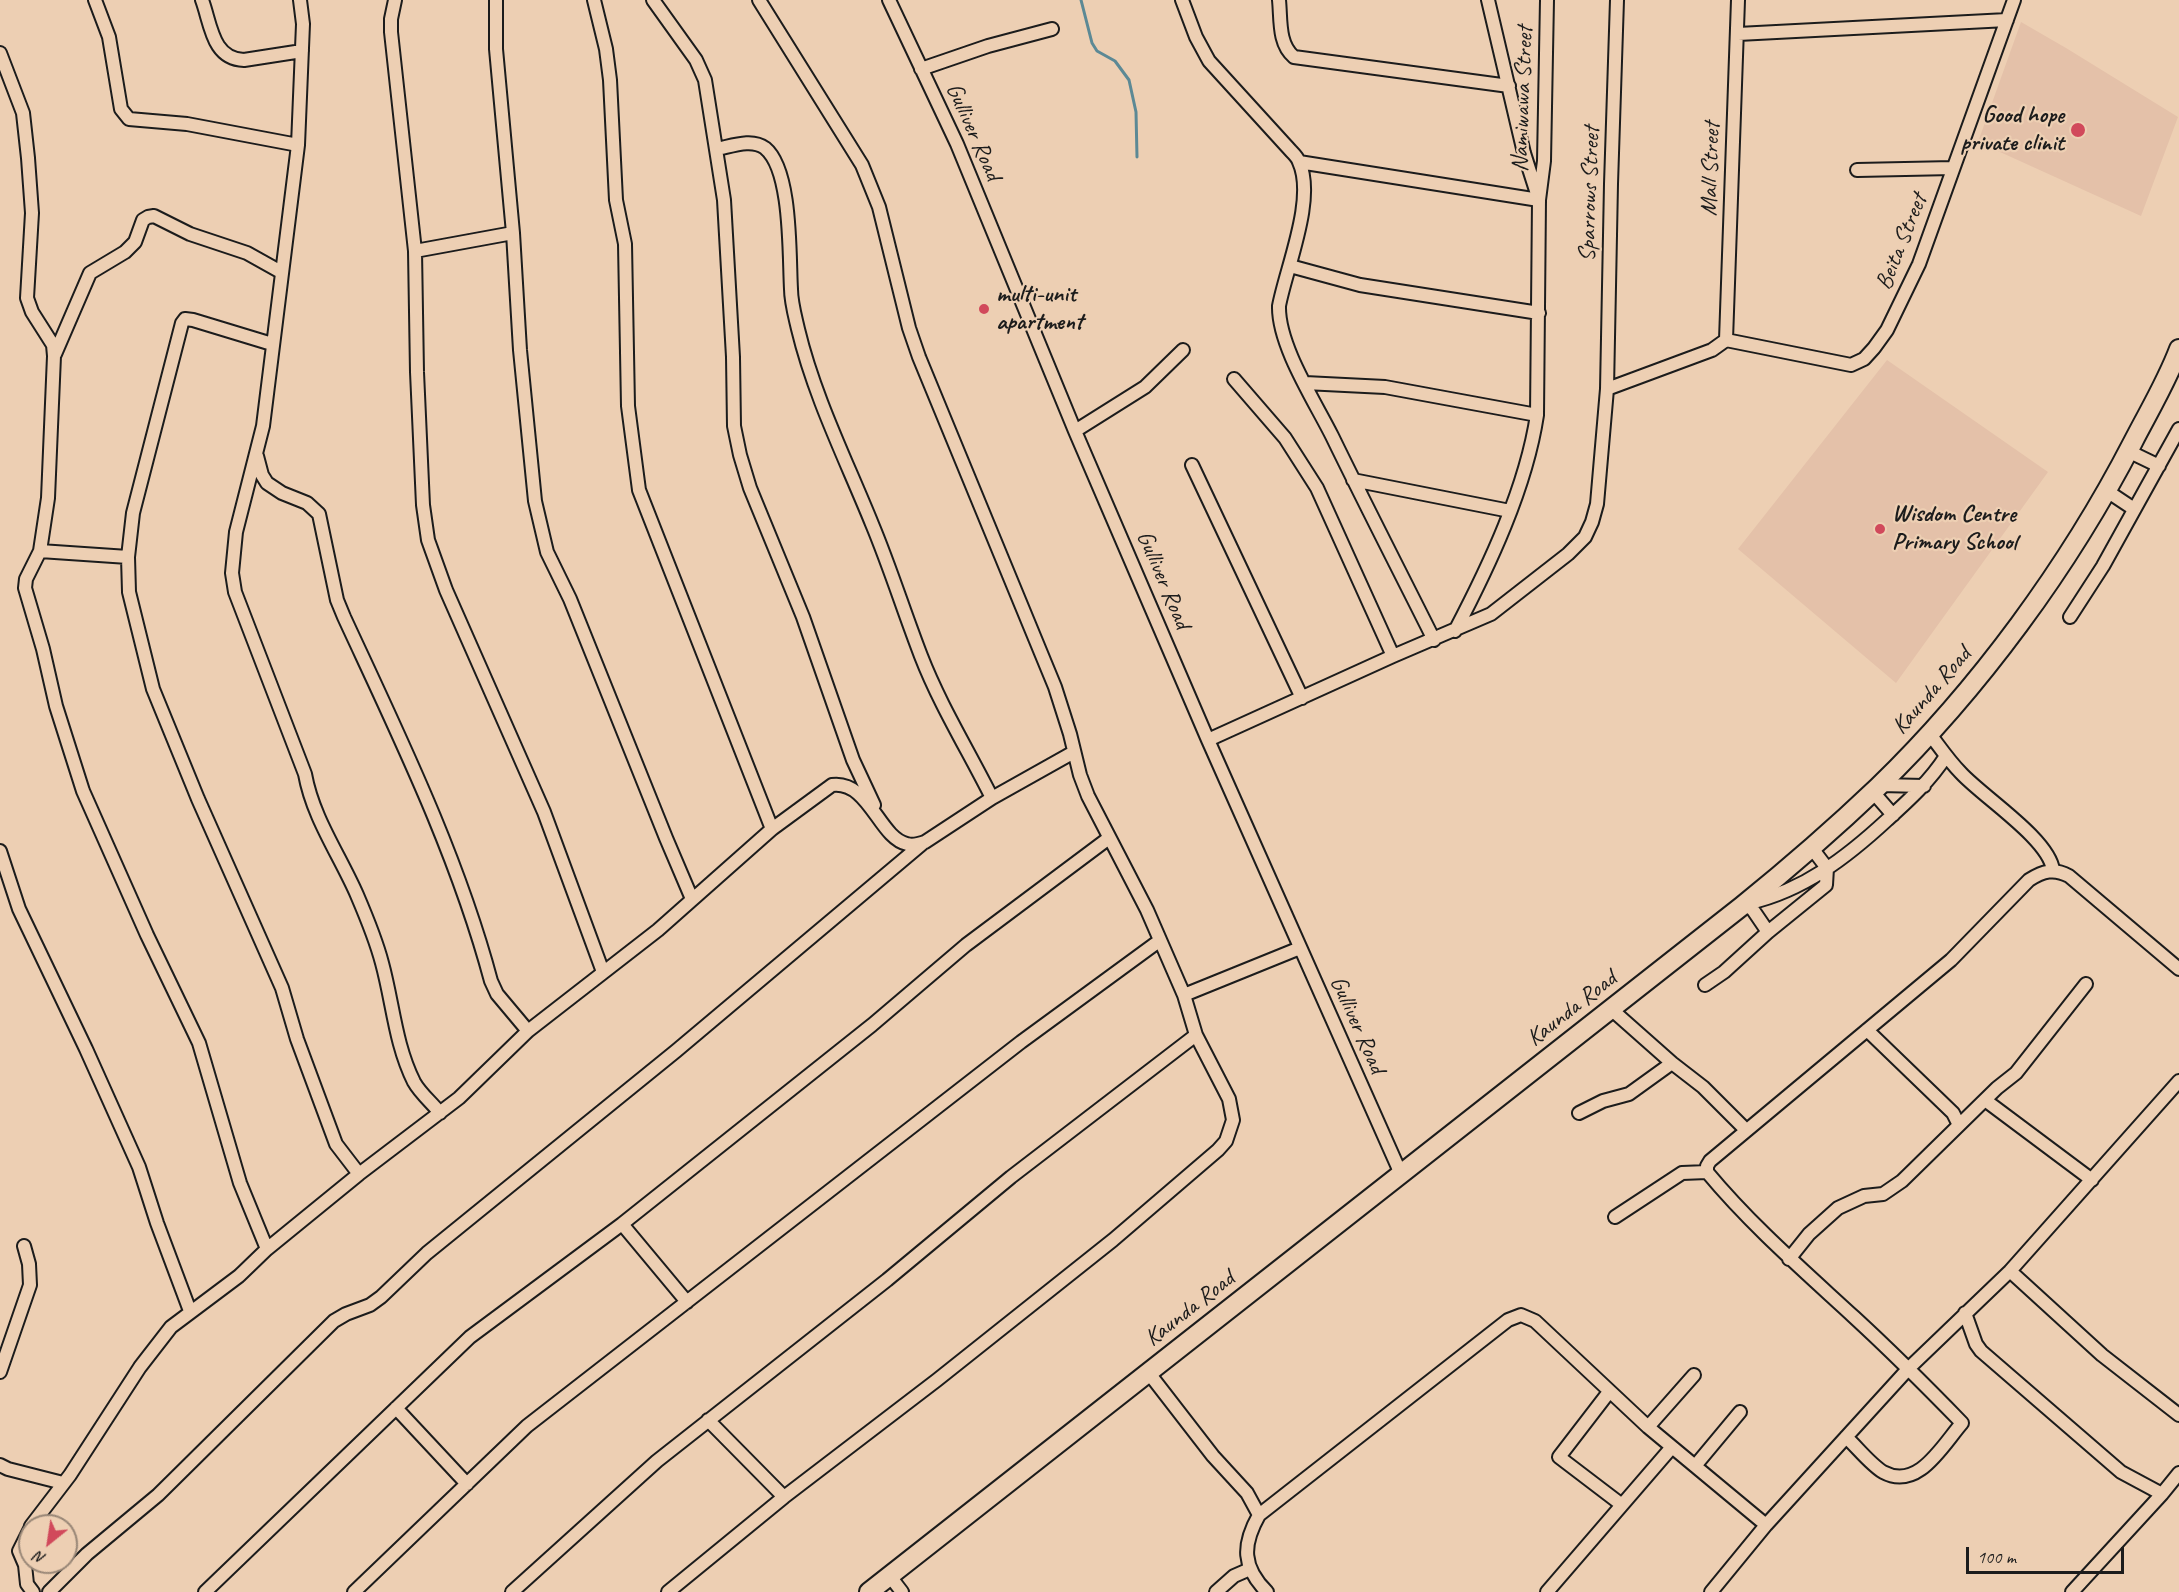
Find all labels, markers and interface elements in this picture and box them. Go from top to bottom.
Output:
street label: Namiwawa Street [1506,26,1540,172]
street label: Gulliver Road [939,79,1007,185]
place label: Good hope private clinit [1961,102,2064,158]
marker: Good hope private clinit [2069,121,2087,139]
street label: Mall Street [1695,122,1727,216]
street label: Sparrows Street [1573,126,1607,262]
street label: Beita Street [1870,190,1934,294]
place label: multi-unit apartment [996,281,1083,337]
marker: multi-unit apartment [977,302,991,316]
place label: Wisdom Centre Primary School [1892,501,2017,557]
marker: Wisdom Centre Primary School [1873,522,1887,536]
street label: Gulliver Road [1129,527,1197,633]
street label: Kaunda Road [1886,641,1978,741]
street label: Kaunda Road [1521,965,1623,1053]
street label: Gulliver Road [1323,972,1391,1078]
street label: Kaunda Road [1139,1265,1241,1353]
north arrow [18,1514,78,1574]
scale bar [1969,1535,2126,1573]
text: 100 m [1977,1546,2016,1568]
text: N [31,1547,49,1569]

